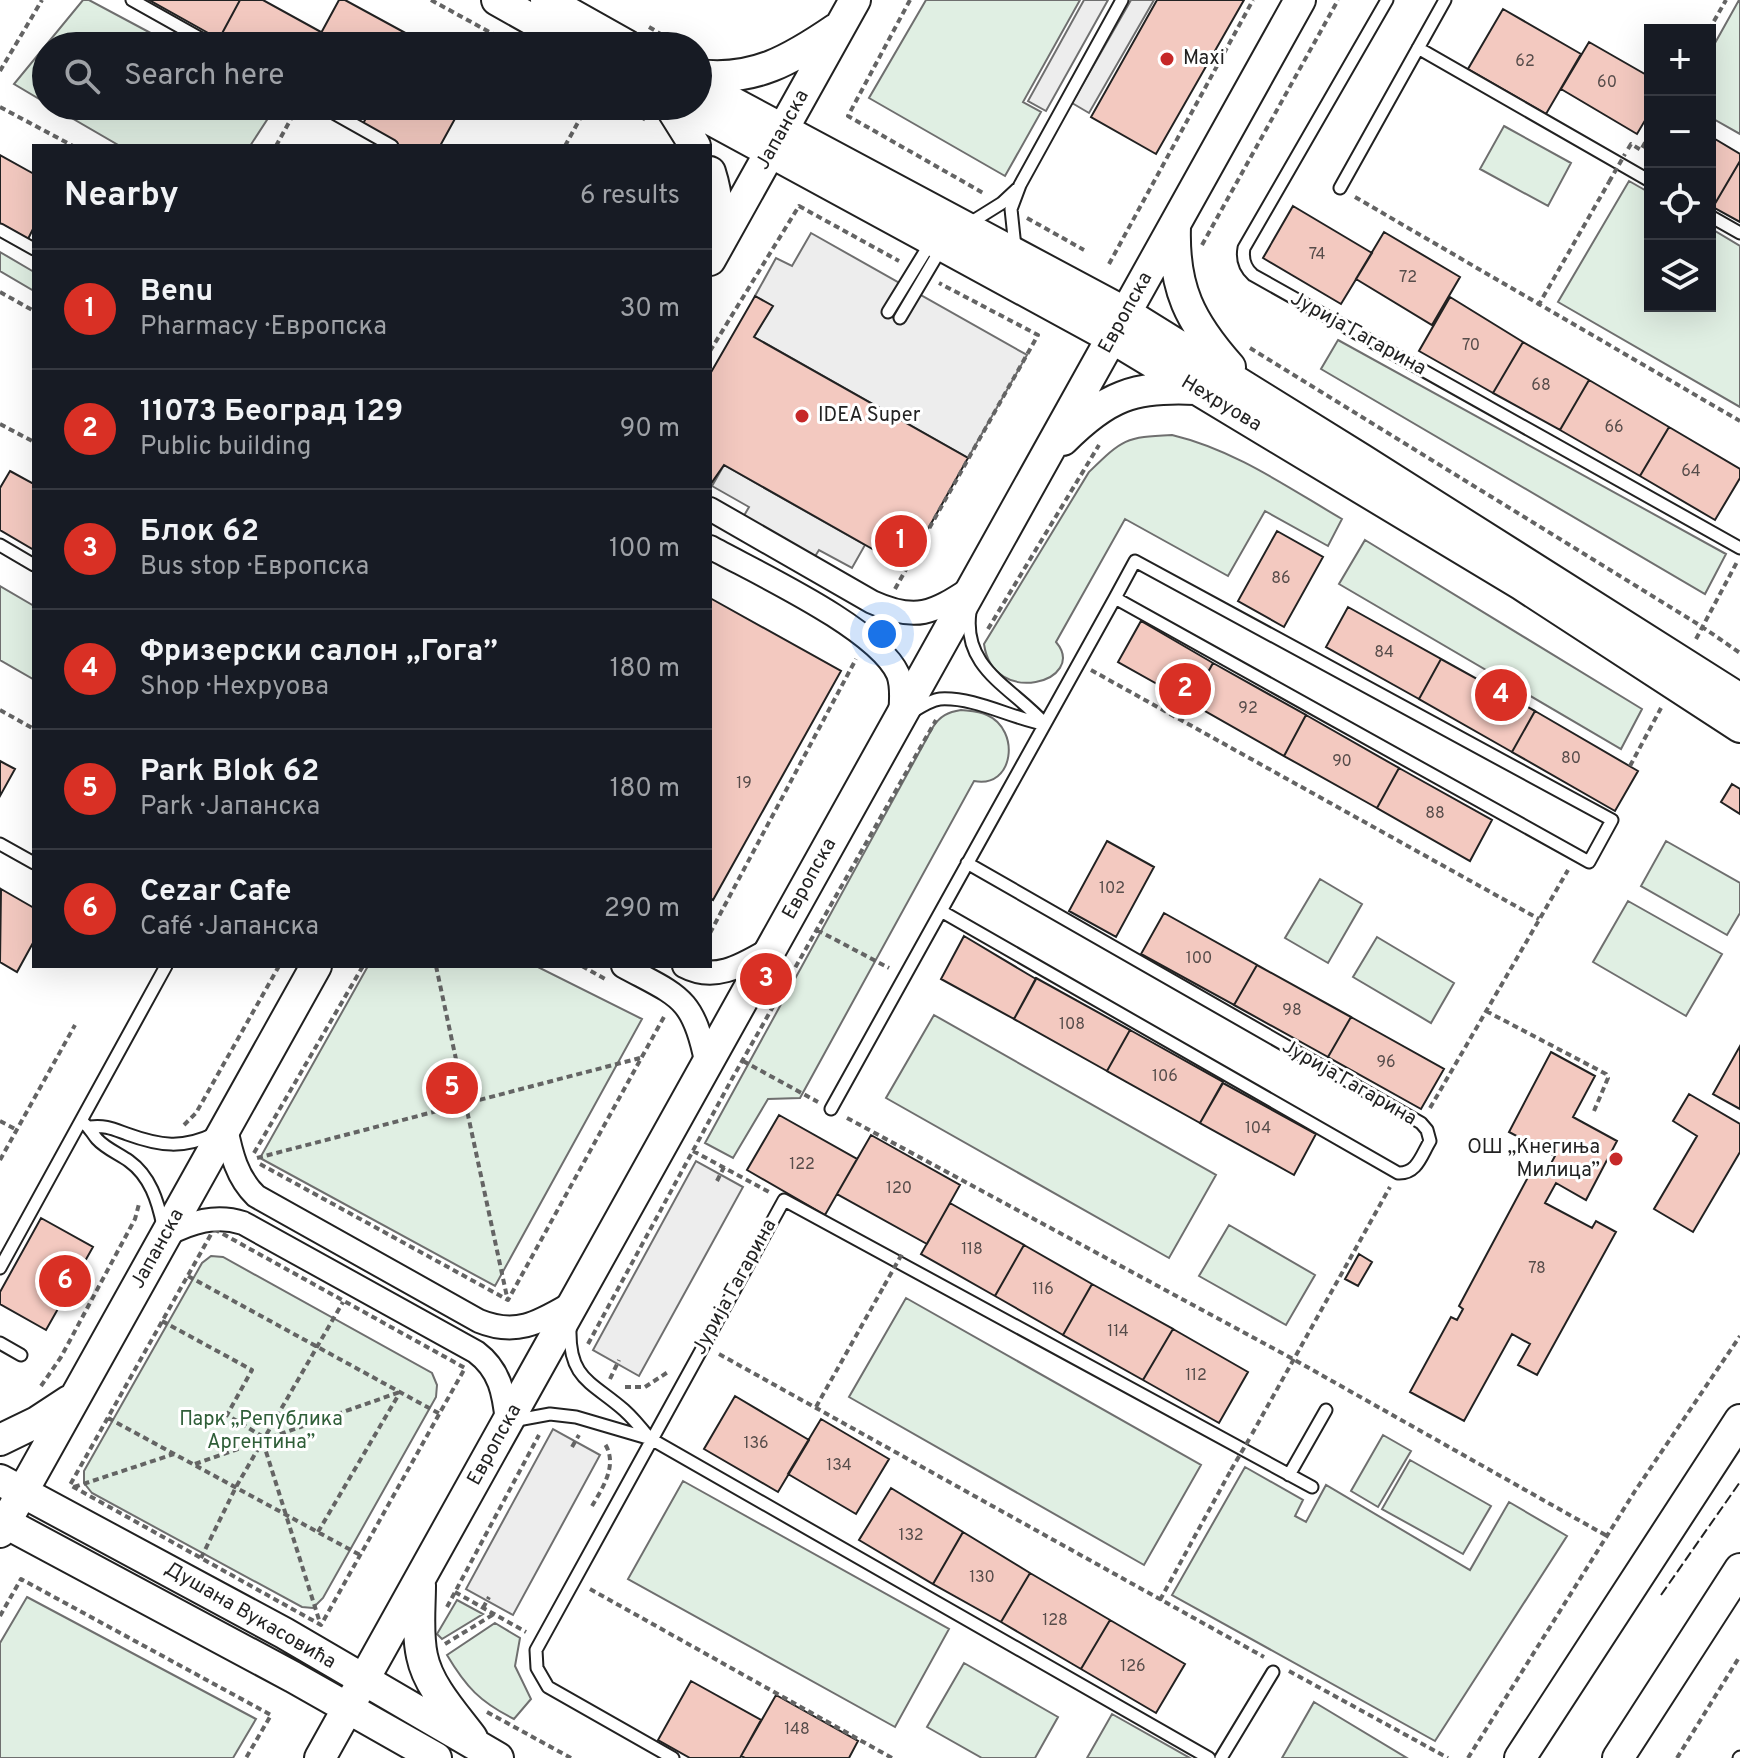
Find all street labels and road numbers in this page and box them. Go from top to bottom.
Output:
street label: Јапанска [750,85,816,175]
street label: Европска [1093,268,1159,358]
street label: Јурија Гагарина [1285,286,1431,382]
street label: Нехруова [1176,370,1266,438]
street label: Европска [777,834,843,924]
street label: Јурија Гагарина [1277,1034,1421,1132]
street label: Јапанска [125,1204,191,1294]
street label: Јурија Гагарина [687,1214,783,1360]
street label: Европска [462,1400,528,1490]
street label: Душана Вукасовића [160,1556,340,1676]

